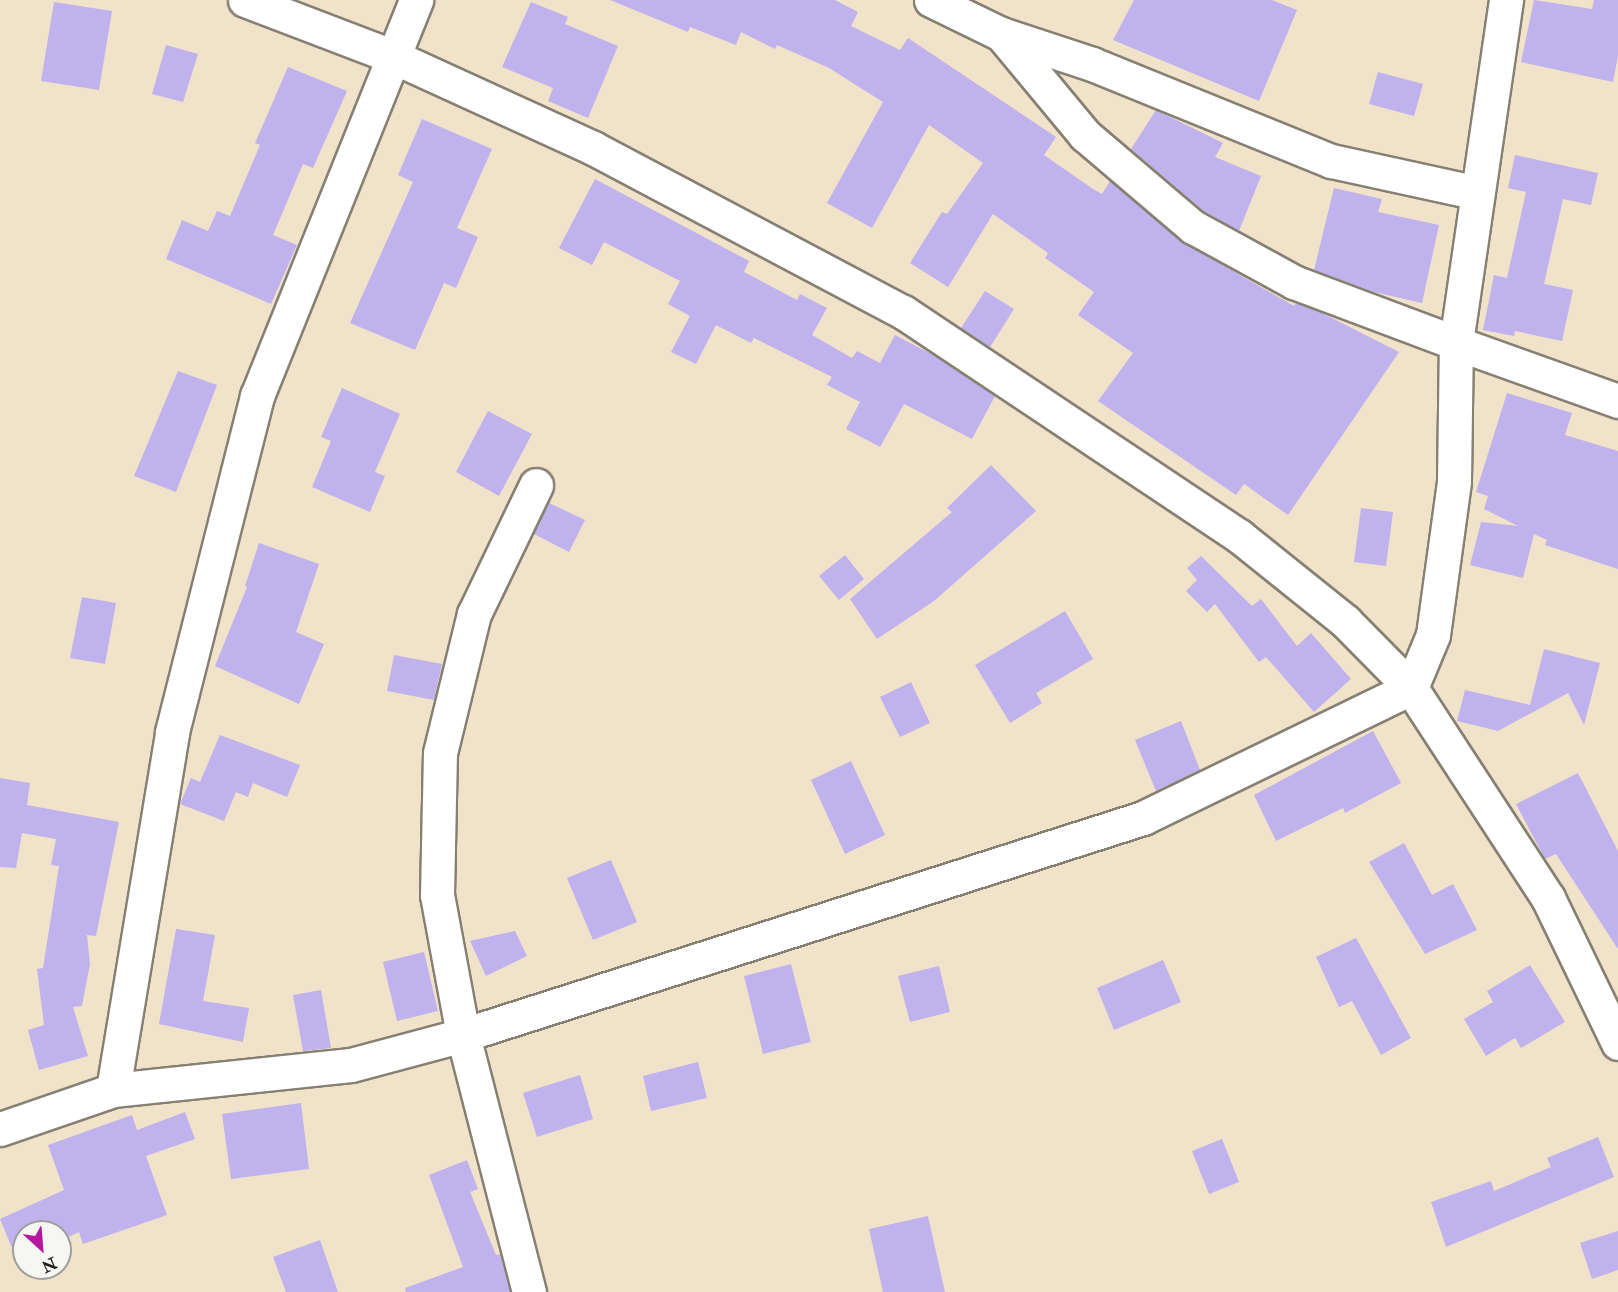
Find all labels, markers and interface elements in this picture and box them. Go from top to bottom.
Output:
north arrow [12,1220,72,1280]
text: N [38,1252,60,1277]

